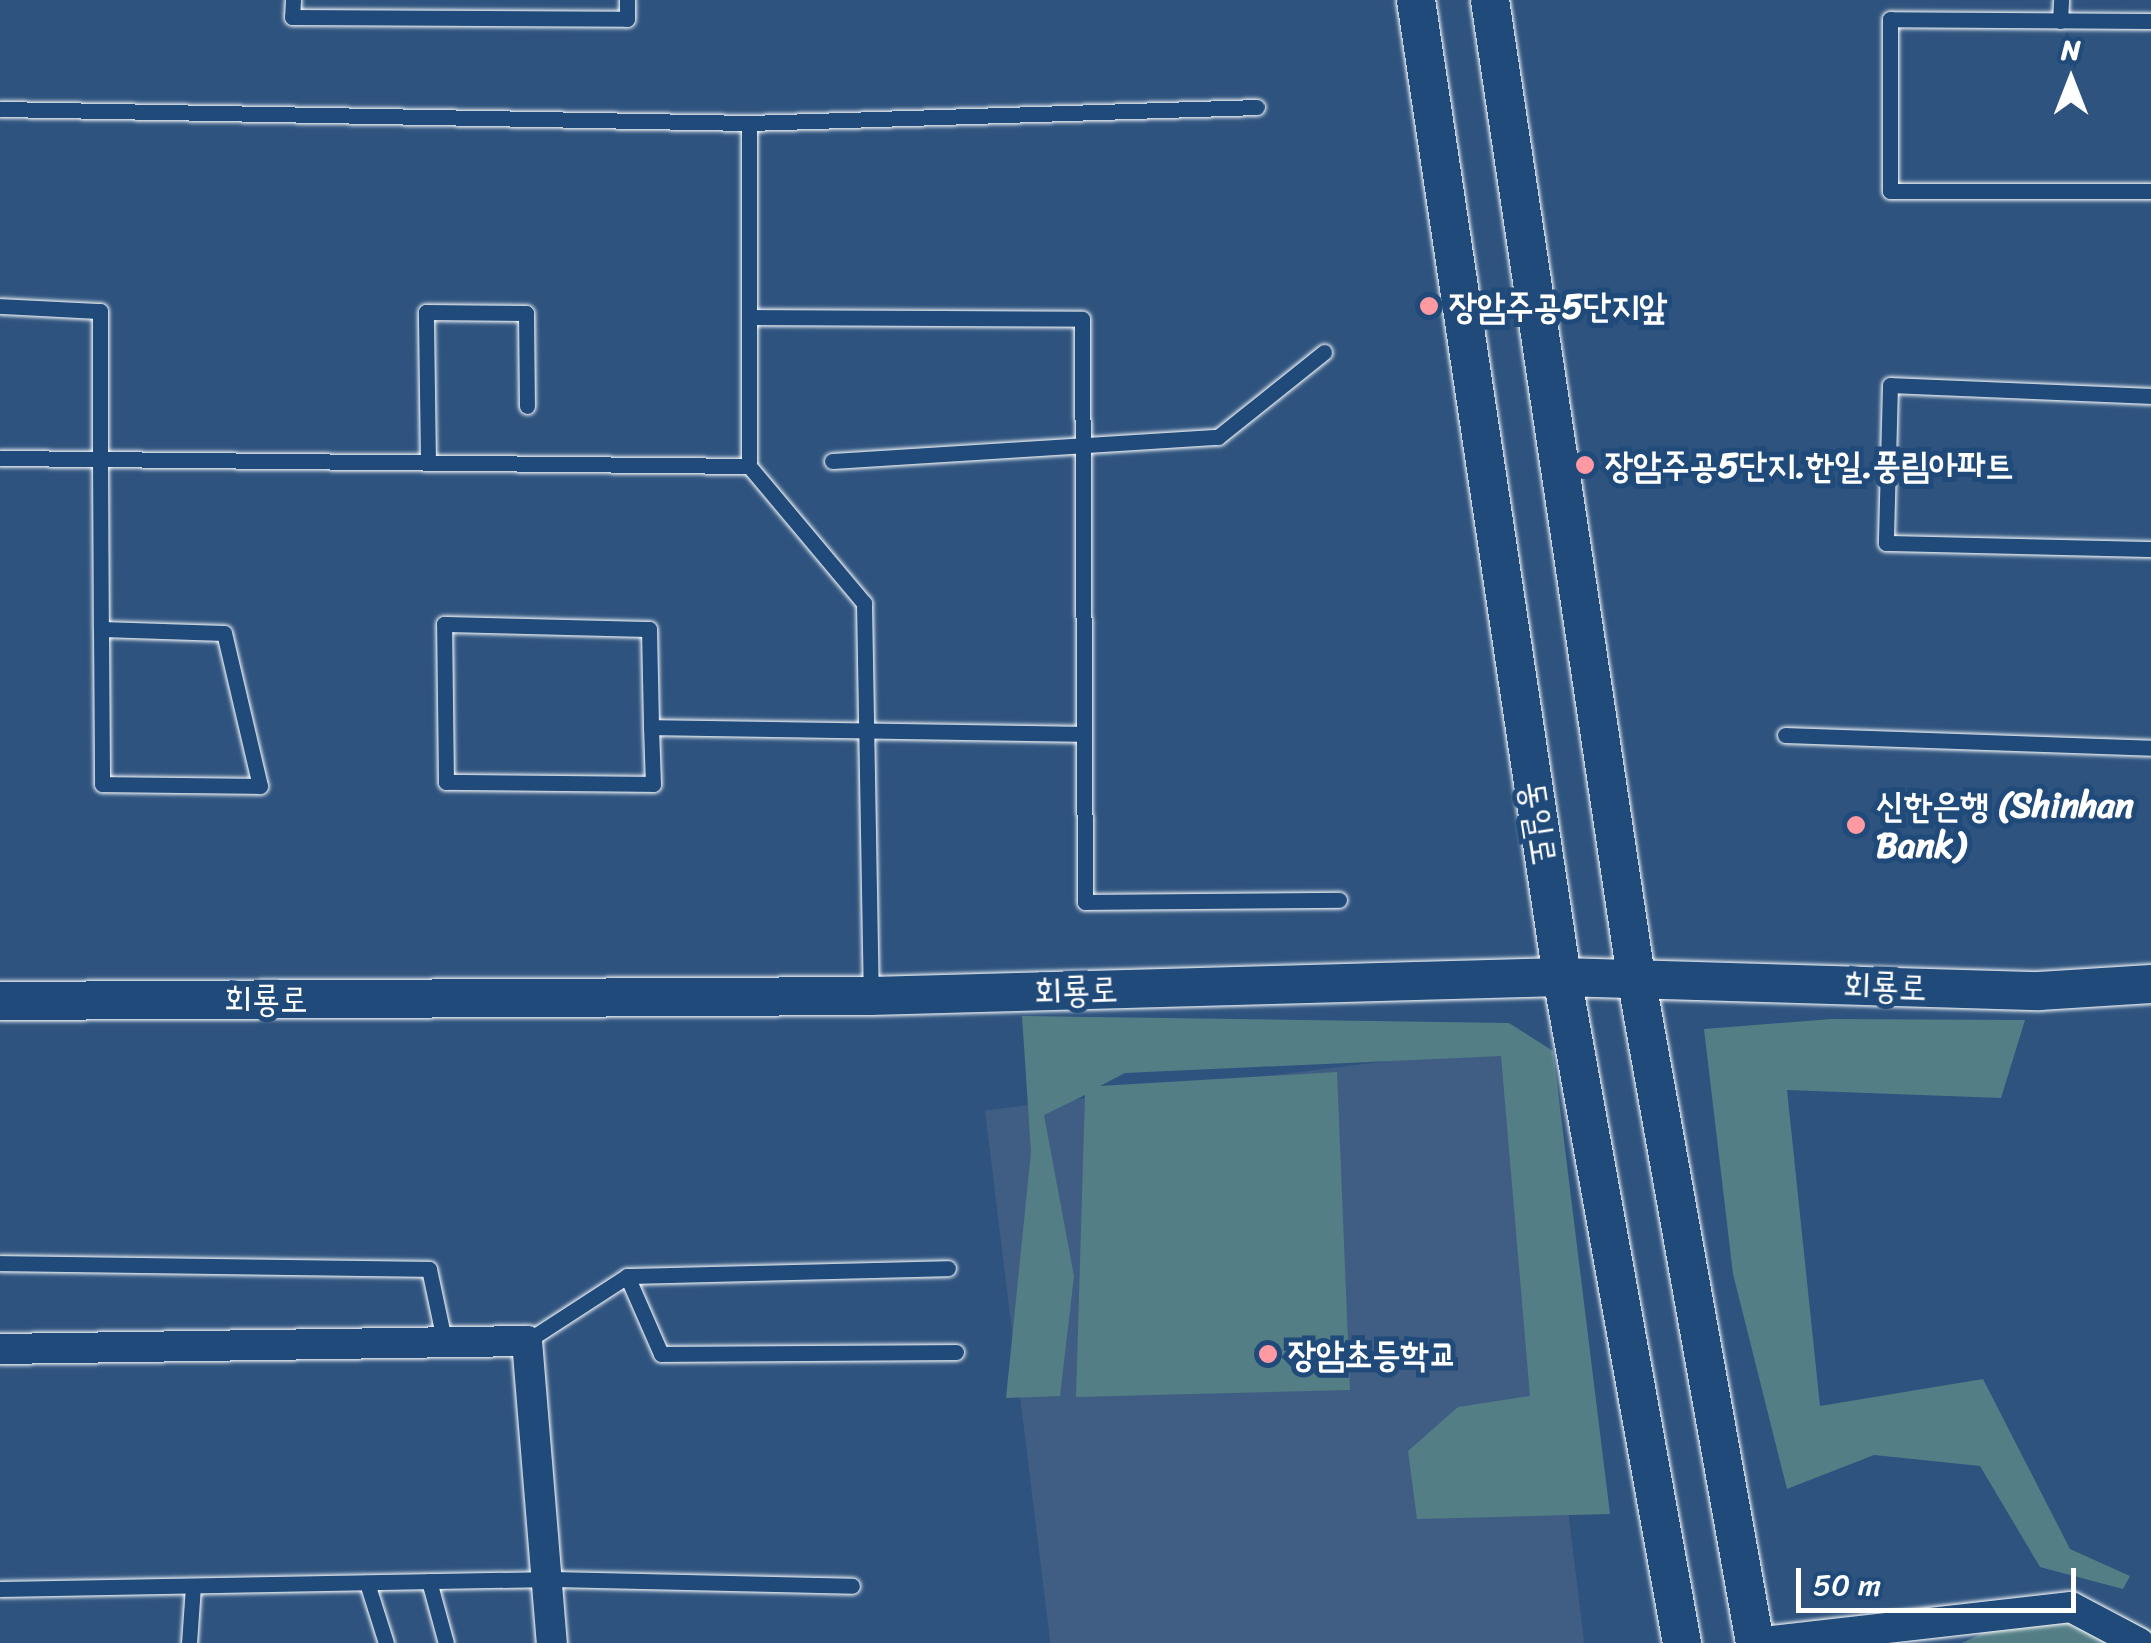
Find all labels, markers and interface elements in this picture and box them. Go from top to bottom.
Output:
text: N [2061,25,2081,74]
north arrow [2021,30,2121,130]
place label: 장암주공5단지앞 [1449,285,1668,327]
marker: 장암주공5단지앞 [1418,295,1440,317]
place label: 장암주공5단지.한일.풍림아파트 [1605,444,2014,486]
marker: 장암주공5단지.한일.풍림아파트 [1574,454,1596,476]
street label: 동일로 [1512,778,1566,868]
place label: 신한은행 (Shinhan Bank) [1876,784,2134,866]
marker: 신한은행 (Shinhan Bank) [1845,814,1867,836]
street label: 회룡로 [1842,964,1928,1008]
street label: 회룡로 [1033,968,1119,1012]
street label: 회룡로 [224,978,308,1020]
place label: 장암초등학교 [1288,1333,1457,1375]
marker: 장암초등학교 [1257,1343,1279,1365]
scale bar [1801,1548,2081,1610]
text: 50 m [1813,1558,1881,1612]

